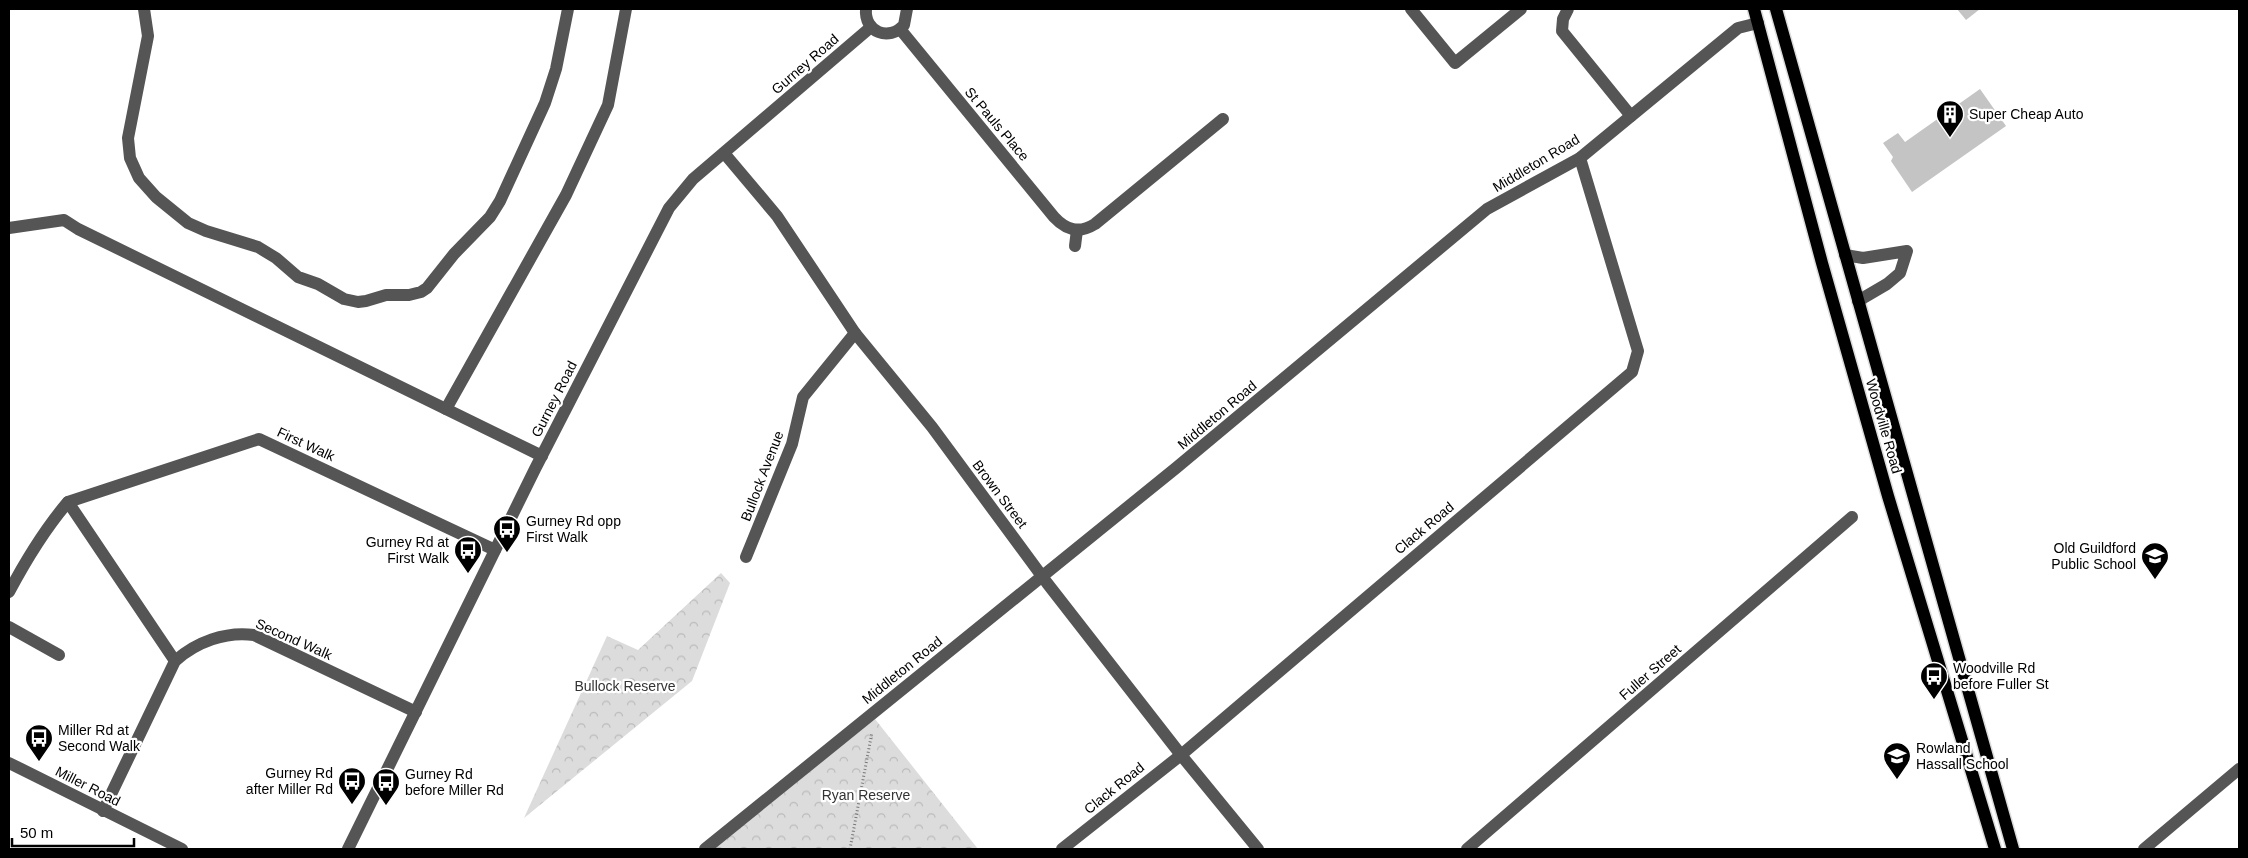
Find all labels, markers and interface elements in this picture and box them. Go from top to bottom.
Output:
street label: Gurney Road [768,31,842,97]
street label: St Pauls Place [962,84,1033,164]
building icon: Super Cheap Auto [1935,99,1965,138]
place label: Super Cheap Auto [1969,106,2084,122]
street label: Middleton Road [1490,131,1582,195]
street label: Gurney Road [528,358,580,440]
street label: Middleton Road [1174,377,1260,453]
street label: Woodville Road [1863,377,1905,475]
street label: First Walk [275,424,338,465]
street label: Bullock Avenue [737,428,787,523]
street label: Brown Street [969,457,1031,531]
street label: Clack Road [1391,499,1457,557]
place label: Gurney Rd opp First Walk [526,513,621,545]
bus stop icon: Gurney Rd opp First Walk [492,514,522,553]
place label: Gurney Rd at First Walk [366,534,450,566]
bus stop icon: Gurney Rd at First Walk [453,535,483,574]
place label: Old Guildford Public School [2051,540,2136,572]
school or university icon: Old Guildford Public School [2140,541,2170,580]
street label: Second Walk [253,615,336,663]
street label: Middleton Road [859,633,945,707]
street label: Fuller Street [1616,641,1684,703]
place label: Woodville Rd before Fuller St [1953,660,2049,692]
bus stop icon: Woodville Rd before Fuller St [1919,661,1949,700]
park label: Bullock Reserve [574,678,676,694]
place label: Miller Rd at Second Walk [58,722,141,754]
bus stop icon: Miller Rd at Second Walk [24,723,54,762]
place label: Rowland Hassall School [1916,740,2009,772]
school or university icon: Rowland Hassall School [1882,741,1912,780]
street label: Clack Road [1081,759,1147,817]
street label: Miller Road [53,763,123,809]
place label: Gurney Rd after Miller Rd [246,765,333,797]
bus stop icon: Gurney Rd after Miller Rd [337,766,367,805]
place label: Gurney Rd before Miller Rd [405,766,504,798]
bus stop icon: Gurney Rd before Miller Rd [371,767,401,806]
park label: Ryan Reserve [822,787,911,803]
scale bar [12,816,135,848]
text: 50 m [20,824,53,841]

